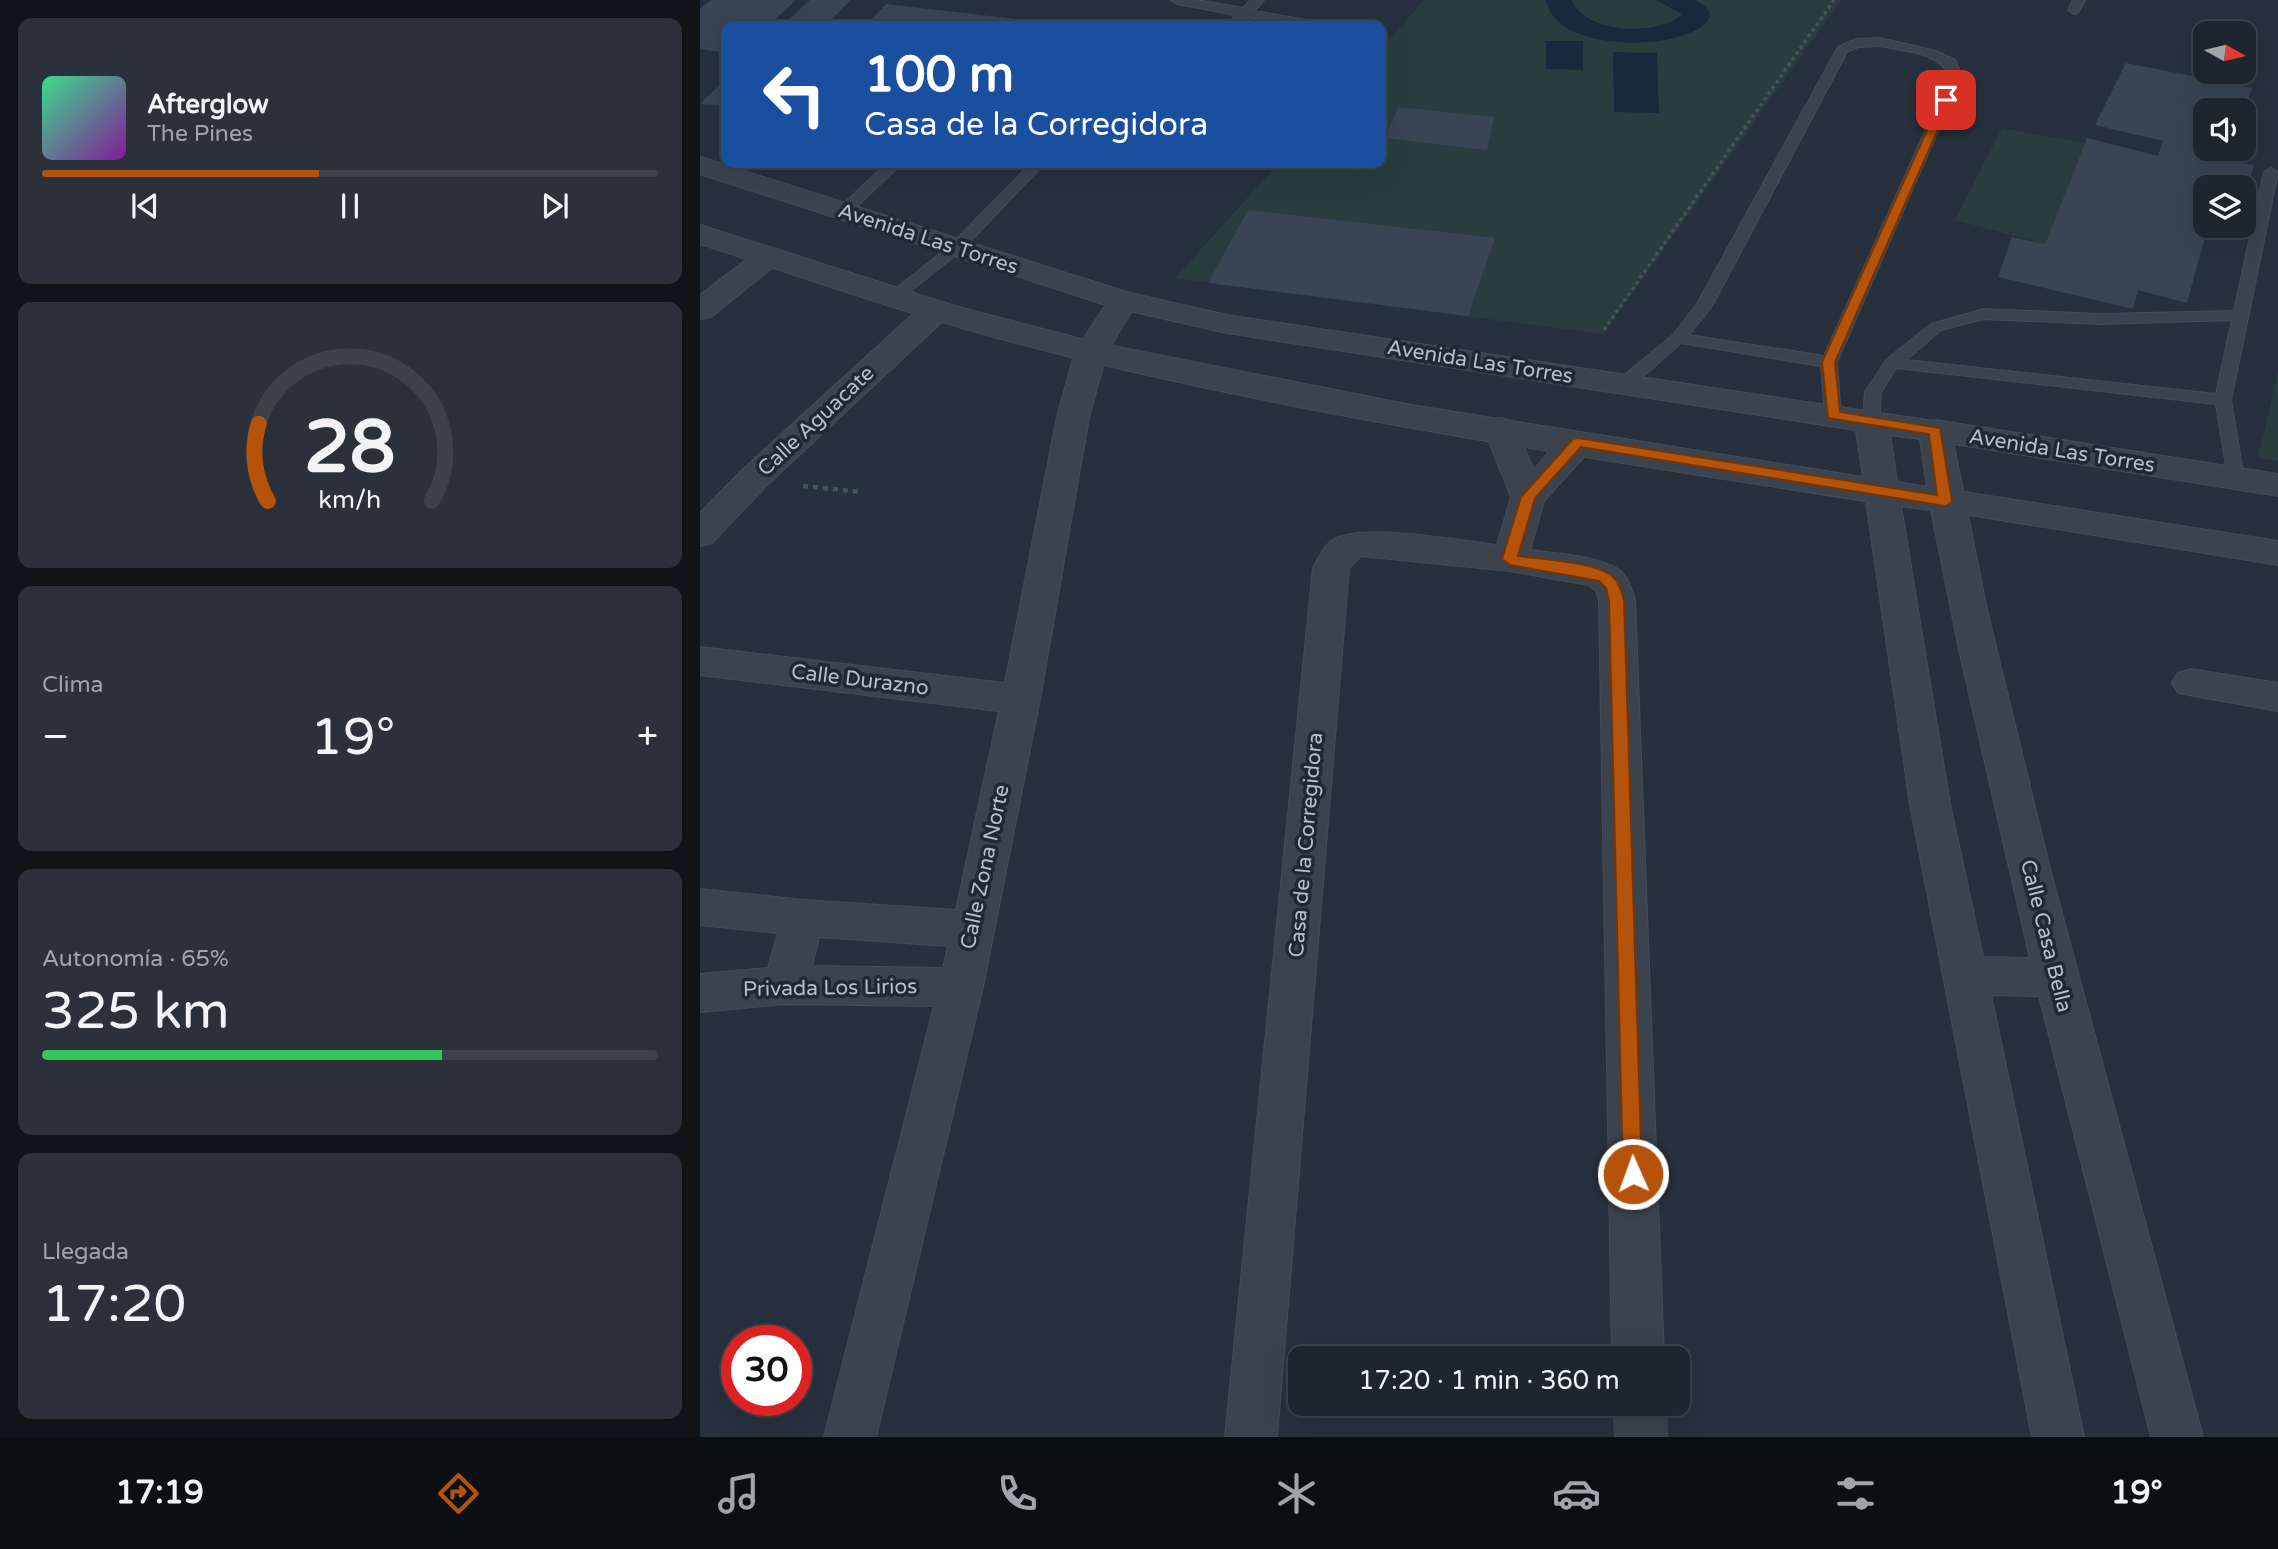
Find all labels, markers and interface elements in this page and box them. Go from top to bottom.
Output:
north arrow [2193,21,2256,84]
map controls [2193,21,2256,238]
text: 100 m [864,46,1014,105]
icon: left [749,49,840,140]
pin [1916,70,1976,130]
icon: arrive [1927,81,1965,119]
text: Afterglow [147,89,269,120]
button: sound [2193,98,2256,161]
text: Casa de la Corregidora [864,106,1208,144]
text: The Pines [147,120,253,148]
button: layers [2193,175,2256,238]
icon: previous [126,187,164,225]
icon: pause [331,187,369,225]
icon: next [536,187,574,225]
street label: Avenida Las Torres [835,198,1021,280]
street label: Avenida Las Torres [1385,335,1575,389]
street label: Calle Aguacate [753,361,879,481]
text: 28 [304,404,396,492]
street label: Avenida Las Torres [1967,424,2157,478]
text: km/h [319,484,381,514]
street label: Calle Durazno [790,659,930,701]
text: Clima [42,671,103,699]
text: 19° [310,706,395,769]
text: − [42,714,69,760]
text: + [637,714,658,760]
street label: Casa de la Corregidora [1284,731,1328,959]
street label: Calle Zona Norte [955,782,1015,952]
street label: Calle Casa Bella [2015,857,2077,1015]
text: Autonomía · 65% [42,945,229,973]
street label: Privada Los Lirios [743,974,917,1002]
text: 325 km [42,980,230,1043]
position arrow [1596,1137,1670,1211]
text: Llegada [42,1238,129,1266]
text: 17:20 [42,1273,186,1336]
speed limit sign: 30 [721,1325,812,1416]
text: 17:20 · 1 min · 360 m [1358,1365,1620,1396]
icon: directions [434,1469,483,1518]
icon: music [714,1469,763,1518]
icon: phone [993,1469,1042,1518]
icon: climate [1272,1469,1321,1518]
icon: car [1552,1469,1601,1518]
icon: filters [1831,1469,1880,1518]
text: 17:19 [115,1474,204,1512]
text: 19° [2110,1474,2163,1512]

